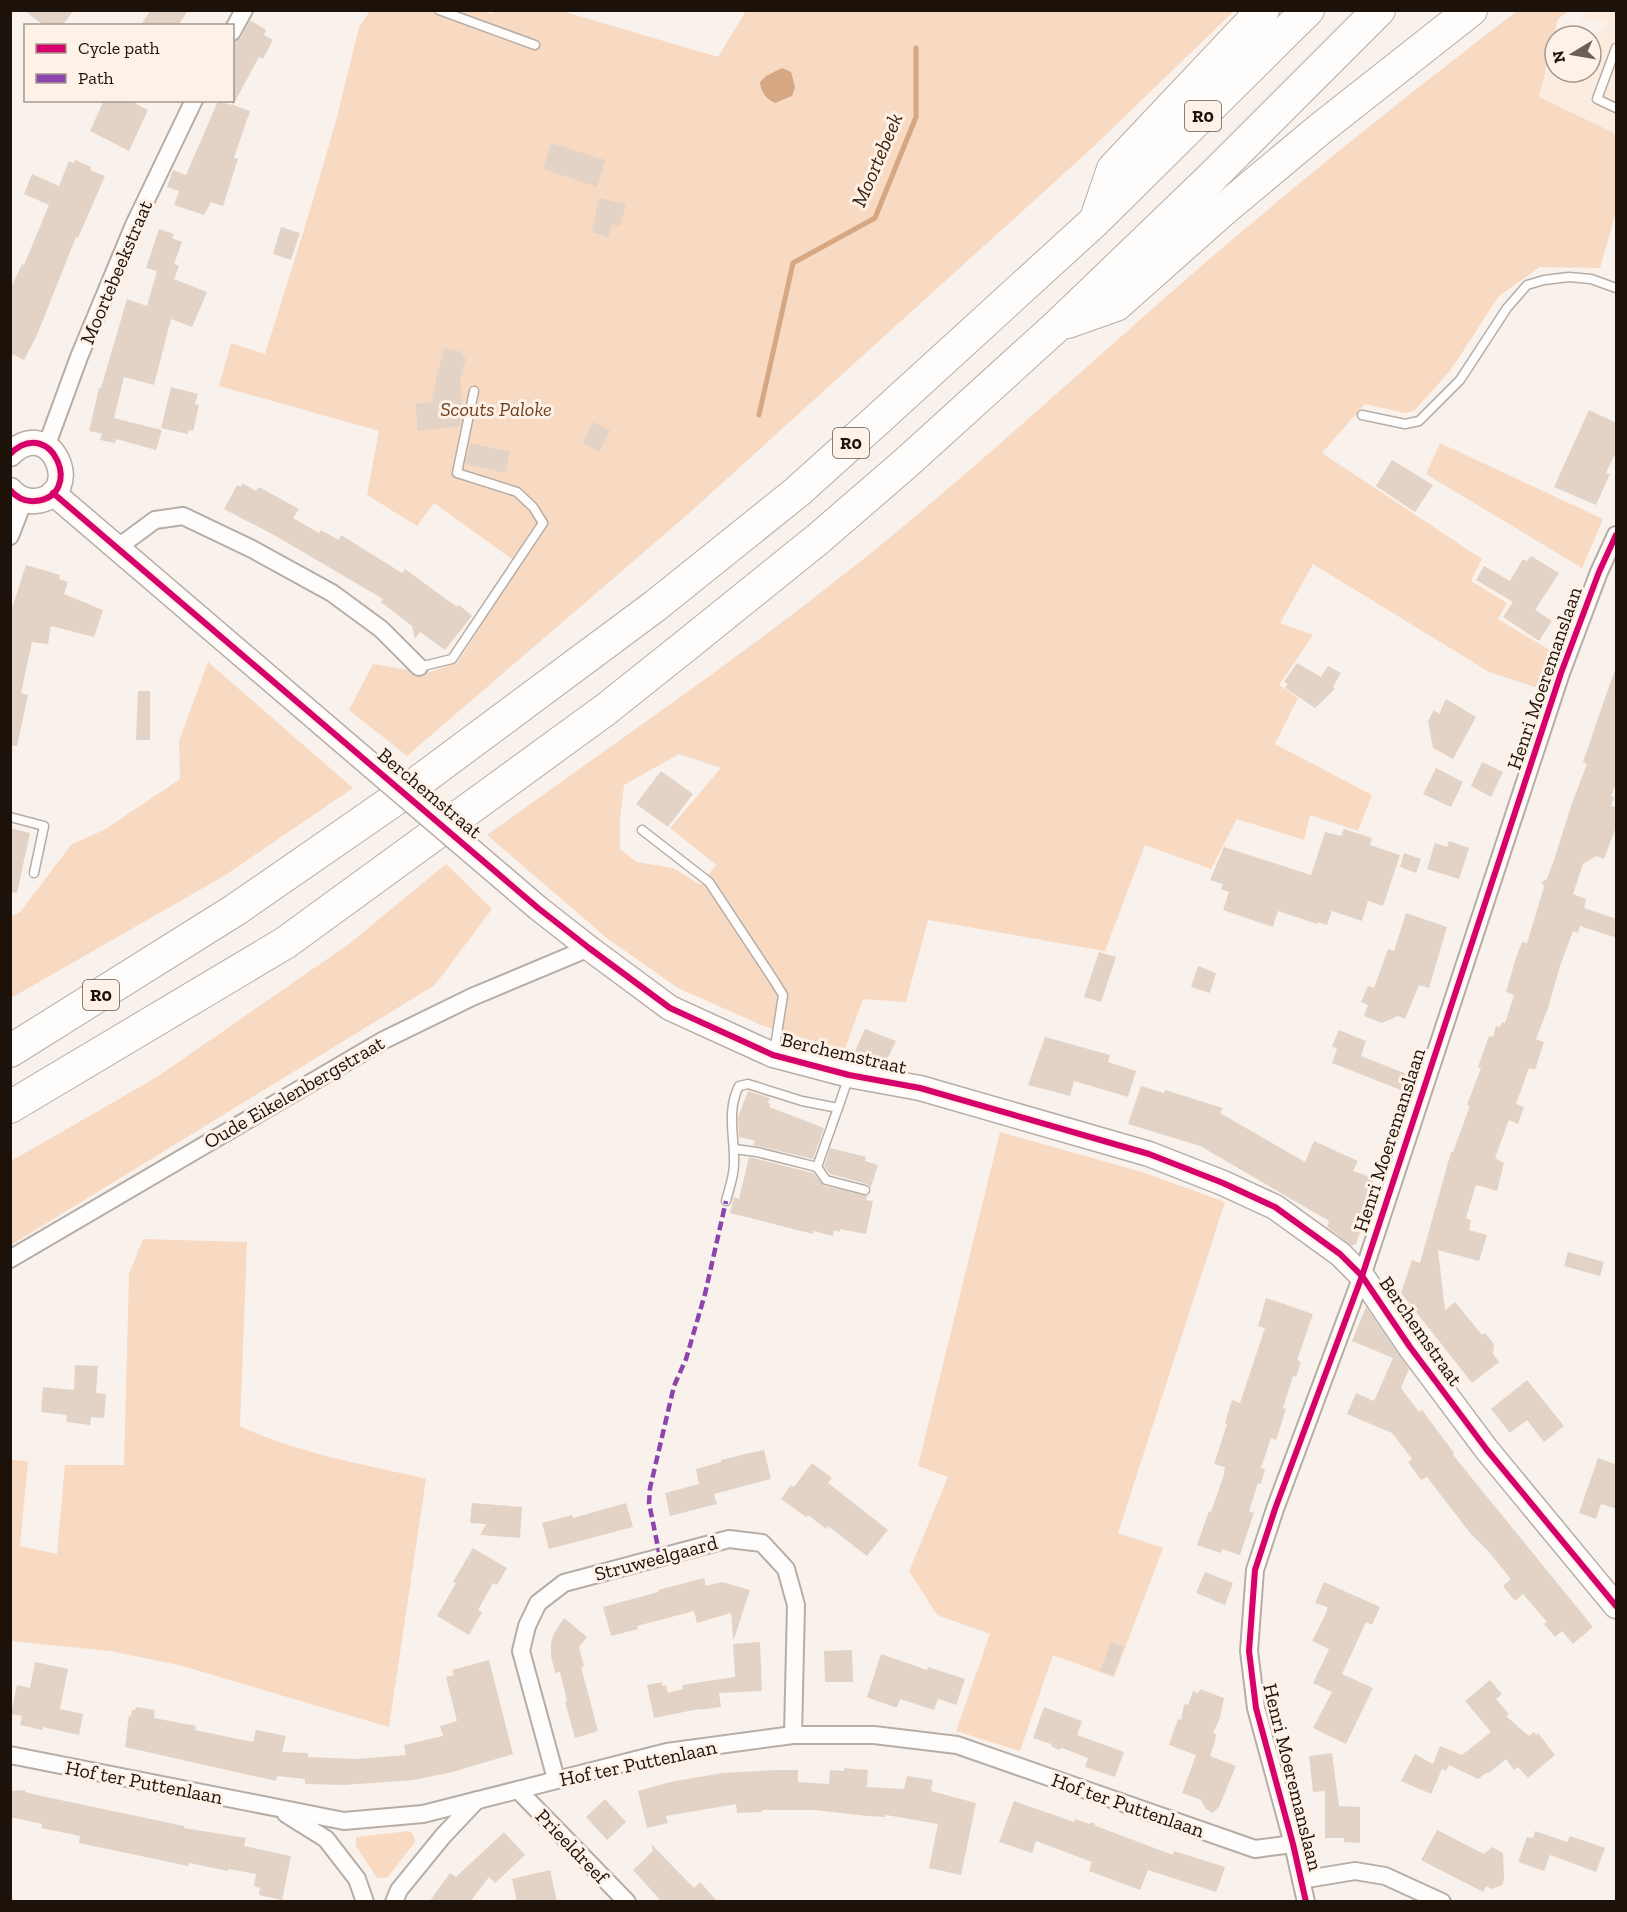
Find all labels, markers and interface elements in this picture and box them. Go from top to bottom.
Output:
legend [24,24,234,102]
north arrow [1543,24,1603,84]
text: Cycle path [78,37,160,59]
text: N [1548,49,1569,65]
text: Path [78,67,114,89]
road number: R0 [1185,101,1221,131]
water label: Moortebeek [846,109,907,211]
street label: Moortebeekstraat [75,196,157,348]
park label: Scouts Paloke [440,397,552,421]
road number: R0 [833,428,869,458]
street label: Henri Moeremanslaan [1501,583,1587,773]
street label: Berchemstraat [373,743,487,844]
road number: R0 [83,980,119,1010]
street label: Berchemstraat [779,1027,910,1079]
street label: Oude Eikelenbergstraat [199,1030,389,1154]
street label: Henri Moeremanslaan [1348,1045,1430,1235]
street label: Berchemstraat [1374,1272,1468,1391]
street label: Struweelgaard [592,1530,720,1586]
street label: Henri Moeremanslaan [1258,1681,1328,1874]
street label: Hof ter Puttenlaan [557,1735,719,1791]
street label: Hof ter Puttenlaan [63,1755,225,1809]
street label: Hof ter Puttenlaan [1049,1768,1208,1843]
street label: Prieeldreef [531,1804,614,1889]

